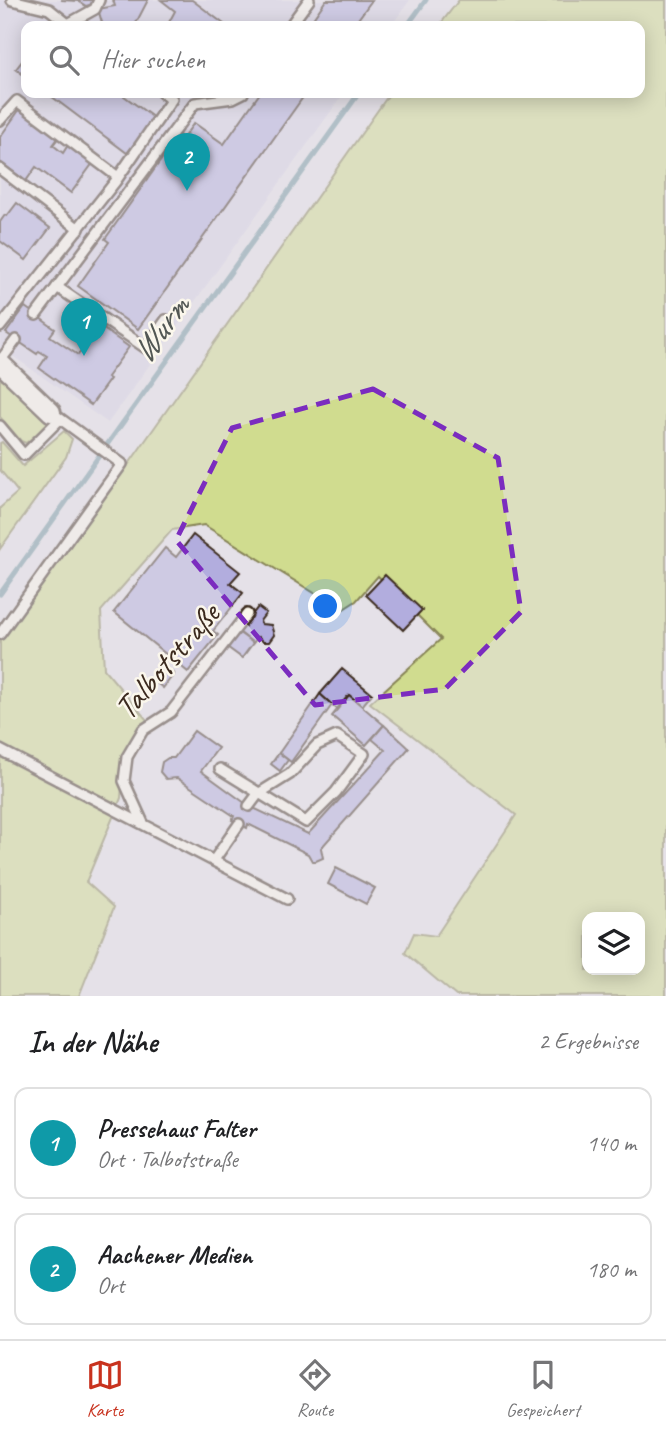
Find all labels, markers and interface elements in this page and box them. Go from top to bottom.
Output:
search box [21,21,645,98]
icon: search [45,41,83,79]
text: Hier suchen [101,43,205,76]
pin: 2 [164,133,210,191]
water label: Wurm [121,284,202,371]
pin: 1 [61,298,107,356]
your location [308,589,342,623]
street label: Talbotstraße [105,592,230,728]
map controls [582,912,645,975]
button: layers [582,912,645,975]
text: In der Nähe [28,1023,157,1061]
text: 2 Ergebnisse [538,1027,638,1056]
text: Pressehaus Falter [97,1112,256,1145]
text: 1 [48,1129,58,1158]
text: 140 m [587,1129,636,1158]
text: Ort · Talbotstraße [97,1145,238,1174]
text: Aachener Medien [97,1238,252,1271]
text: 2 [48,1255,58,1284]
text: 180 m [587,1255,636,1284]
text: Ort [97,1271,124,1300]
tab: Karte [86,1356,124,1422]
tab: Route [296,1356,334,1422]
tab: Gespeichert [506,1356,580,1422]

